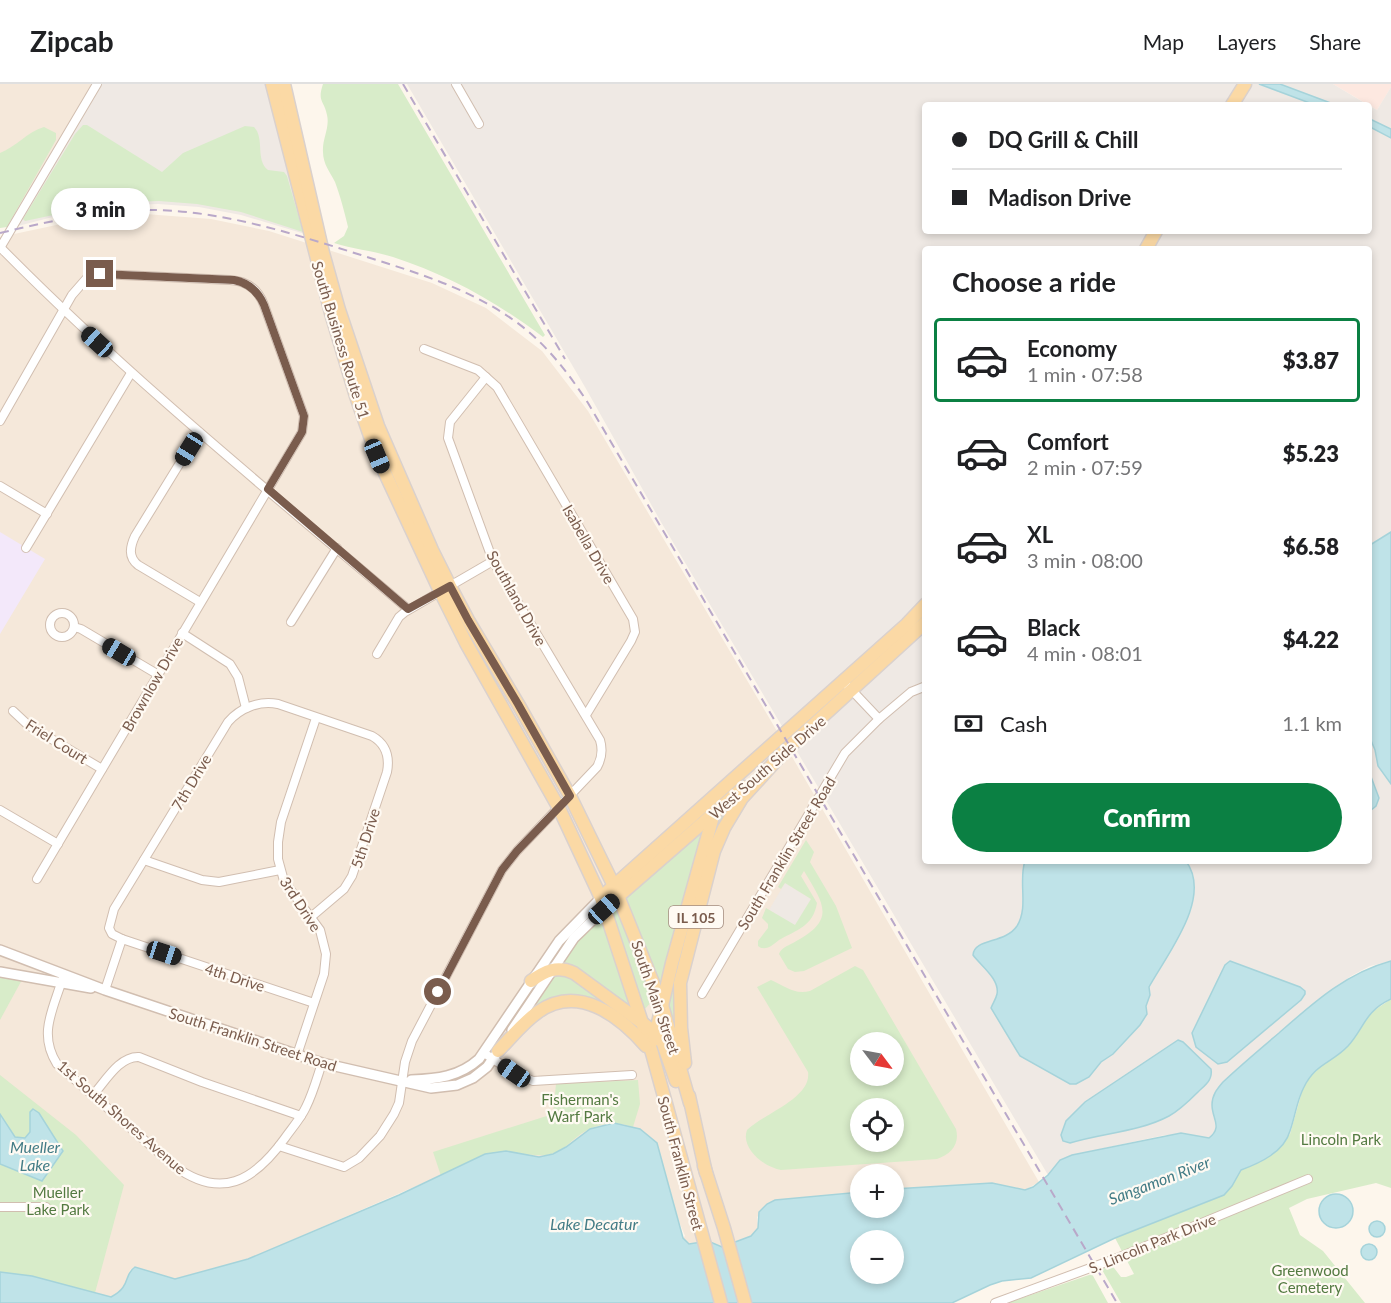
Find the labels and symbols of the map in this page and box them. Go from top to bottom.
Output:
callout: 3 min [51,187,150,229]
street label: South Business Route 51 [308,259,374,421]
route end [86,260,113,287]
car [78,323,116,361]
car [172,429,206,469]
car [362,436,392,476]
street label: Isabella Drive [559,501,619,587]
street label: Southland Drive [483,547,551,649]
street label: Brownlow Drive [118,633,186,735]
car [99,635,139,669]
street label: West South Side Drive [705,711,829,822]
street label: Friel Court [23,715,92,767]
street label: 7th Drive [167,751,215,813]
street label: South Franklin Street Road [733,773,839,933]
street label: 5th Drive [347,806,383,870]
street label: 3rd Drive [277,873,325,935]
car [585,890,623,928]
road number: IL 105 [669,906,723,928]
street label: South Main Street [628,938,684,1057]
car [144,939,184,967]
street label: 4th Drive [203,959,267,995]
route start [424,978,451,1005]
street label: South Franklin Street Road [167,1003,339,1075]
north arrow [850,1032,904,1086]
car [494,1055,534,1091]
street label: 1st South Shores Avenue [54,1056,190,1178]
park label: Fisherman's Warf Park [541,1090,619,1125]
street label: South Franklin Street [654,1094,708,1233]
park label: Lincoln Park [1301,1130,1382,1148]
water label: Mueller Lake [10,1137,61,1174]
water label: Sangamon River [1106,1152,1213,1208]
park label: Mueller Lake Park [26,1183,90,1218]
street label: S. Lincoln Park Drive [1086,1209,1218,1277]
water label: Lake Decatur [550,1214,638,1233]
park label: Greenwood Cemetery [1271,1261,1349,1296]

